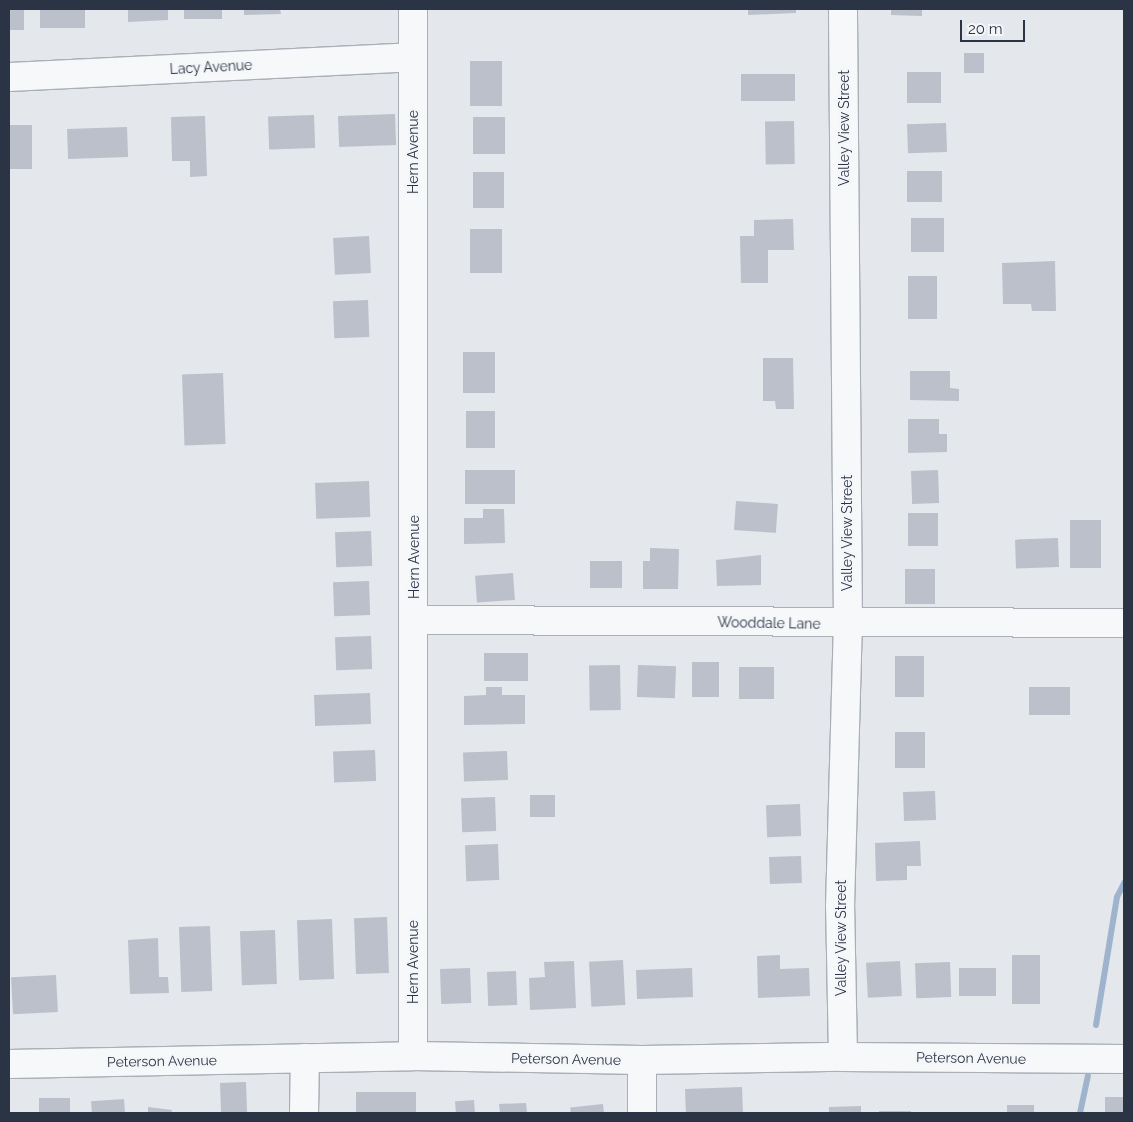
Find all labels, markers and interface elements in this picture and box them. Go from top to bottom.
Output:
scale bar [963,10,1028,42]
text: 20 m [968,20,1003,38]
street label: Lacy Avenue [169,56,253,78]
street label: Valley View Street [836,69,852,187]
street label: Hern Avenue [405,110,421,194]
street label: Valley View Street [839,474,855,592]
street label: Hern Avenue [406,515,422,599]
street label: Wooddale Lane [717,614,821,632]
street label: Valley View Street [833,879,849,997]
street label: Hern Avenue [405,920,421,1004]
street label: Peterson Avenue [916,1049,1026,1067]
street label: Peterson Avenue [511,1050,621,1068]
street label: Peterson Avenue [107,1052,217,1070]

